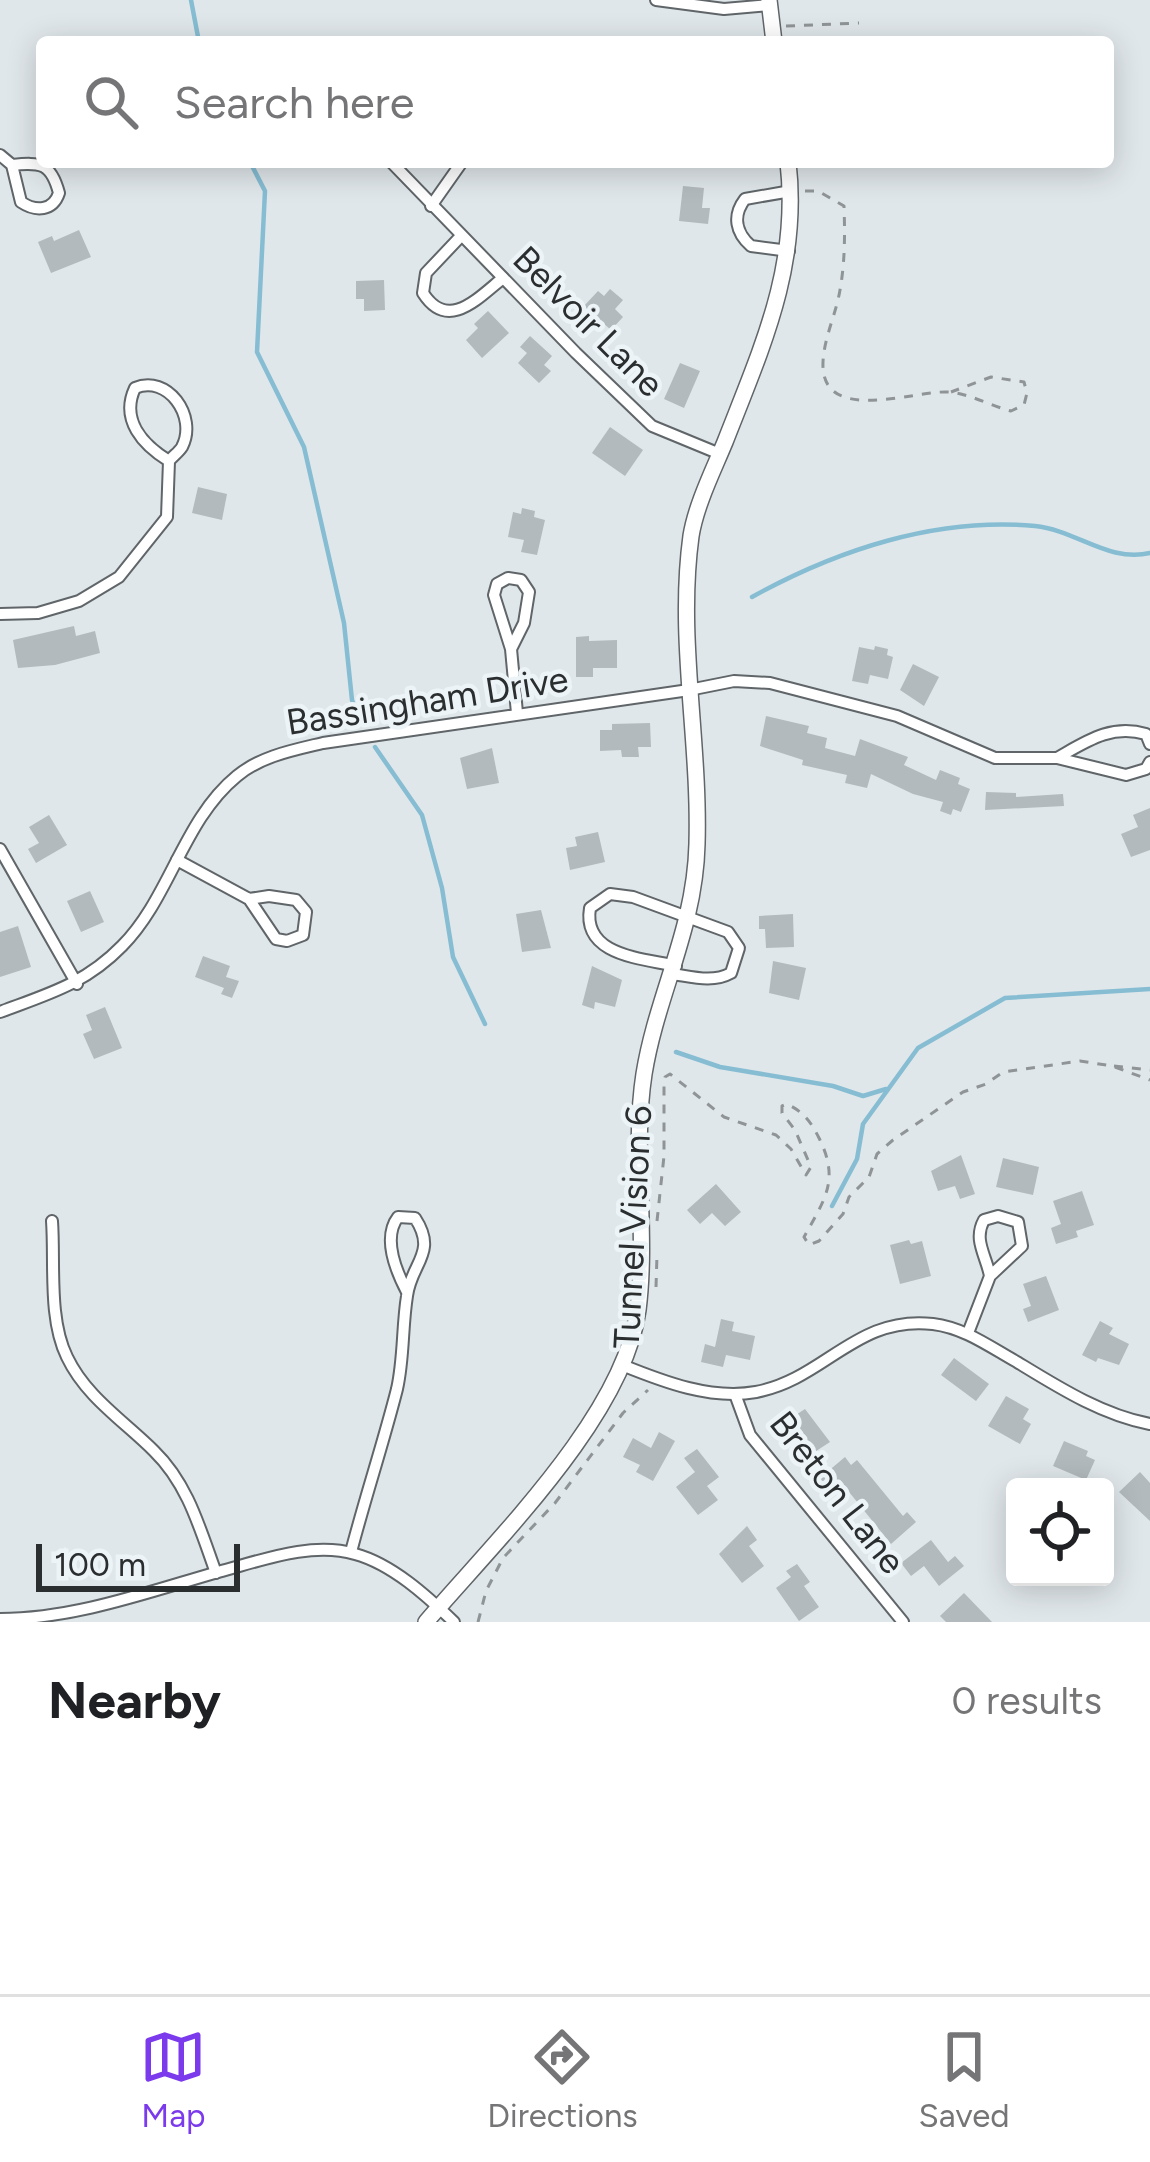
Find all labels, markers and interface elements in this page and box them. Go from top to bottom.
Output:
search box [36,36,1114,168]
icon: search [78,69,144,135]
text: Search here [174,75,414,129]
street label: Belvoir Lane [505,237,673,405]
street label: Bassingham Drive [283,657,571,744]
street label: Tunnel Vision 6 [605,1104,660,1350]
street label: Breton Lane [761,1403,914,1582]
map controls [1006,1478,1114,1586]
button: locate [1006,1478,1114,1586]
scale bar [36,1538,240,1591]
text: 100 m [54,1545,146,1584]
text: Nearby [48,1670,221,1731]
text: 0 results [951,1677,1102,1724]
tab: Map [140,2024,206,2135]
tab: Directions [487,2024,638,2135]
tab: Saved [919,2024,1010,2135]

